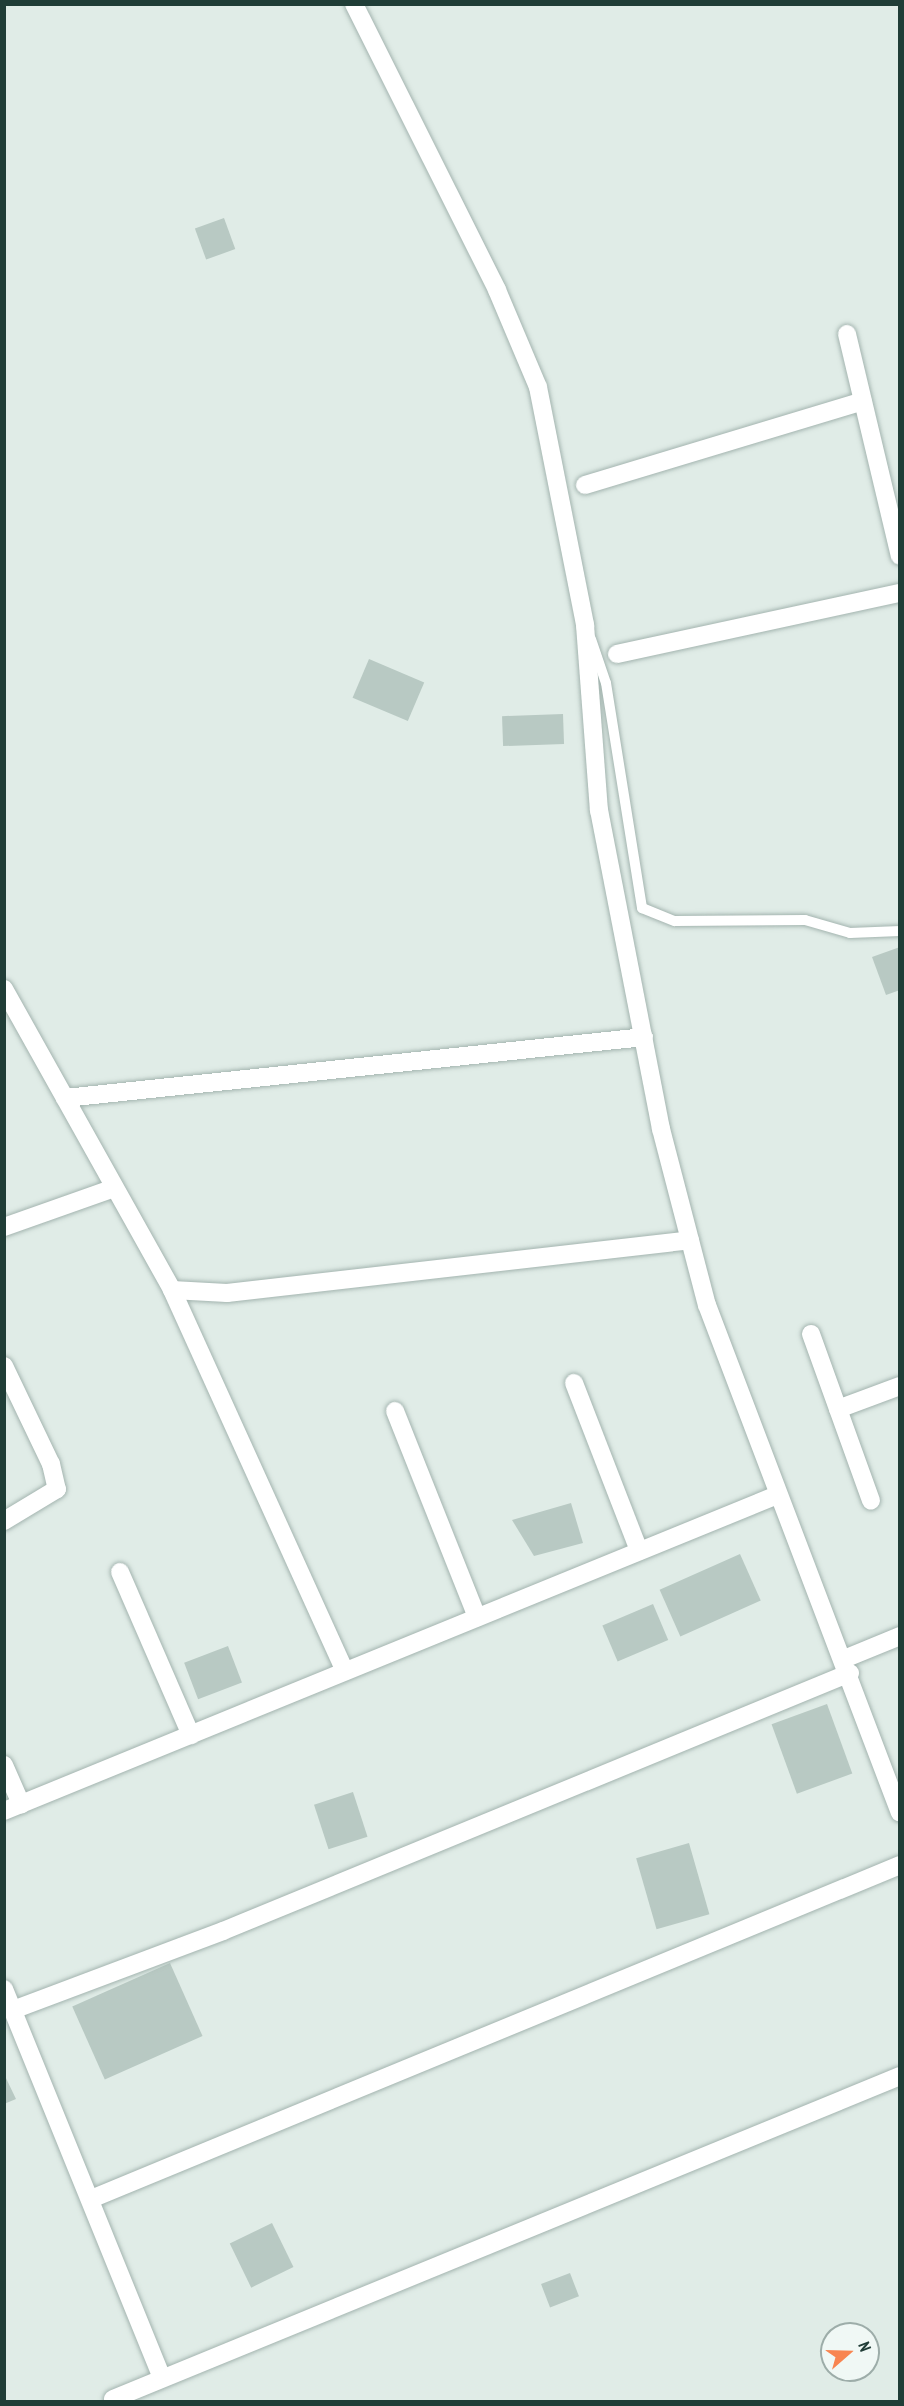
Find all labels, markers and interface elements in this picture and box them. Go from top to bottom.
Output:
north arrow [820,2322,880,2382]
text: N [854,2339,876,2354]

